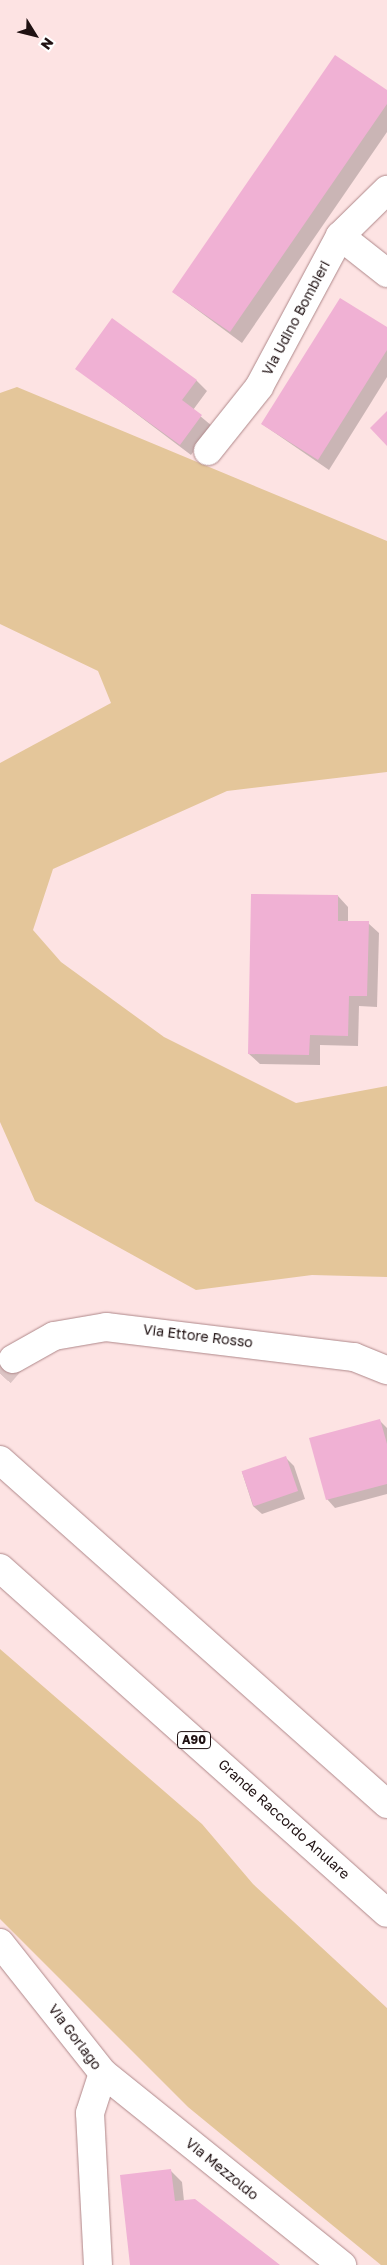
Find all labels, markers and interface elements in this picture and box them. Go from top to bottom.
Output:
north arrow [10,10,60,60]
text: N [38,35,58,53]
street label: Via Udino Bombieri [259,258,333,378]
street label: Via Ettore Rosso [142,1321,254,1351]
road number: A90 [176,1730,212,1750]
street label: Grande Raccordo Anulare [215,1756,353,1882]
street label: Via Gorlago [45,2001,105,2073]
street label: Via Mezzoldo [182,2135,262,2203]

